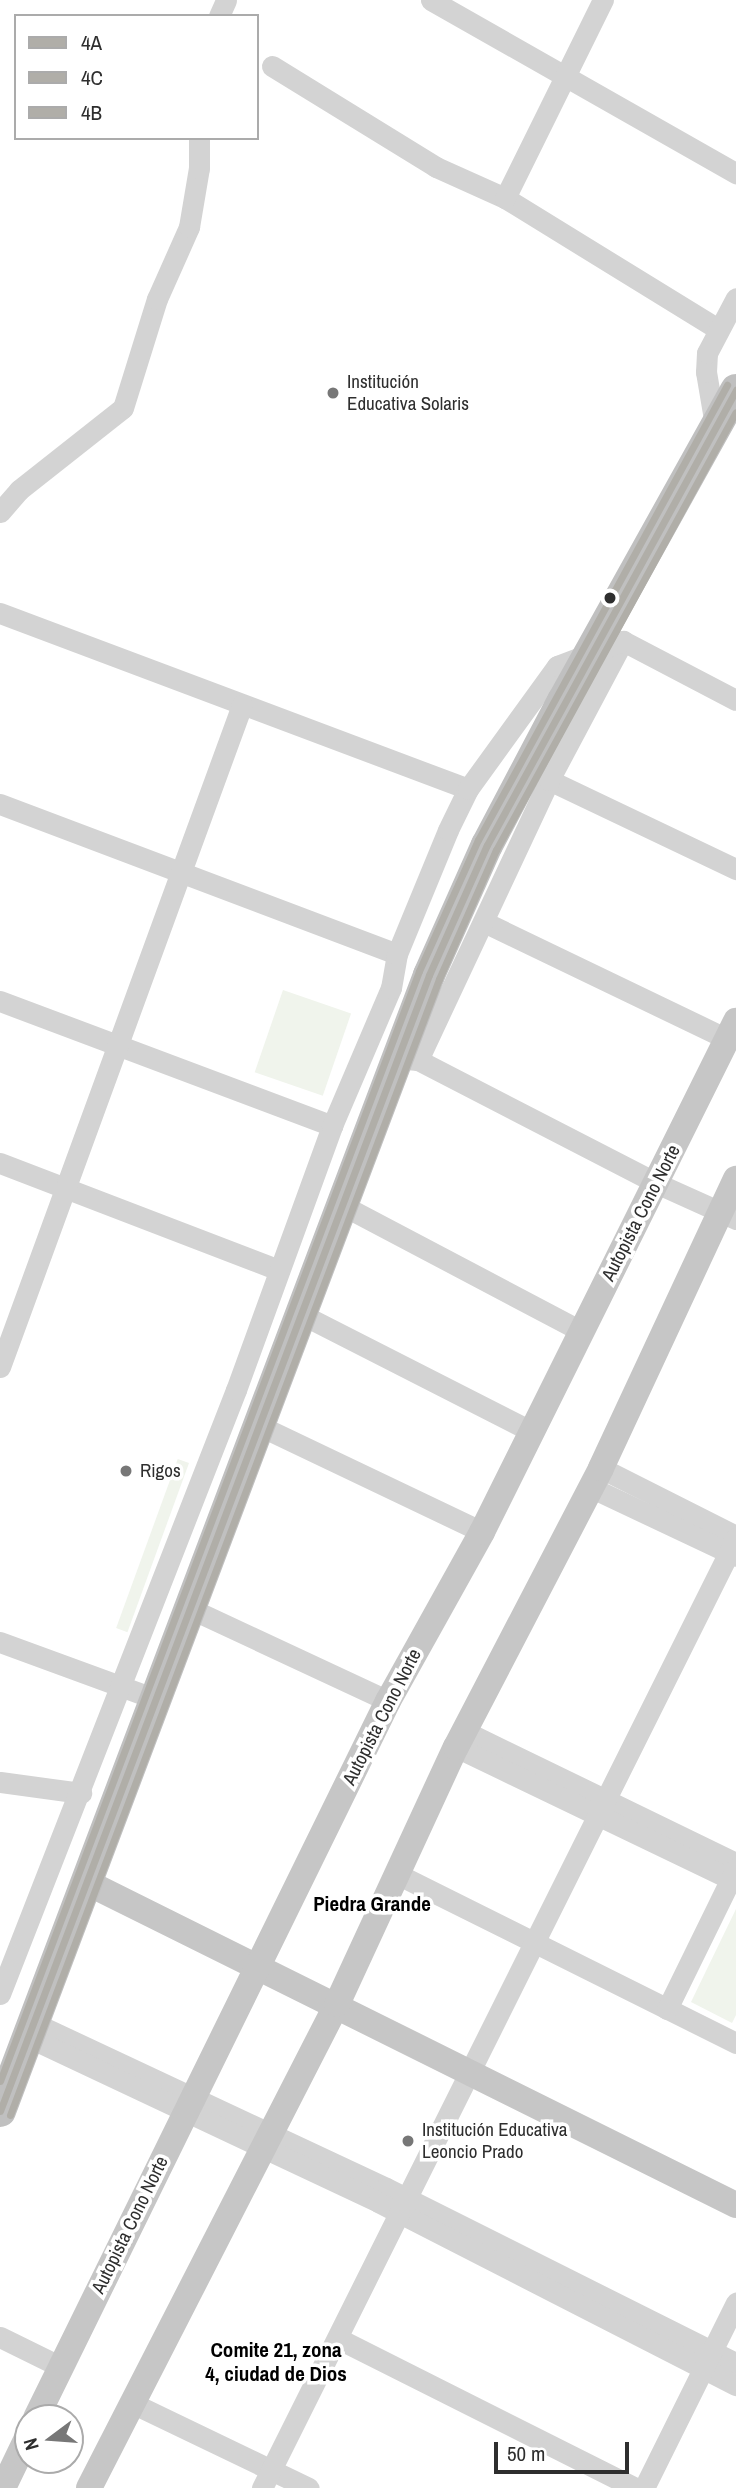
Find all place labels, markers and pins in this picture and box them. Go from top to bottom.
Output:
place label: Institución Educativa Solaris [347,371,469,415]
marker: Institución Educativa Solaris [325,385,341,401]
unlabelled marker [603,591,617,605]
place label: Rigos [140,1460,181,1482]
marker: Rigos [118,1463,134,1479]
place label: Institución Educativa Leoncio Prado [422,2119,568,2163]
marker: Institución Educativa Leoncio Prado [400,2133,416,2149]

